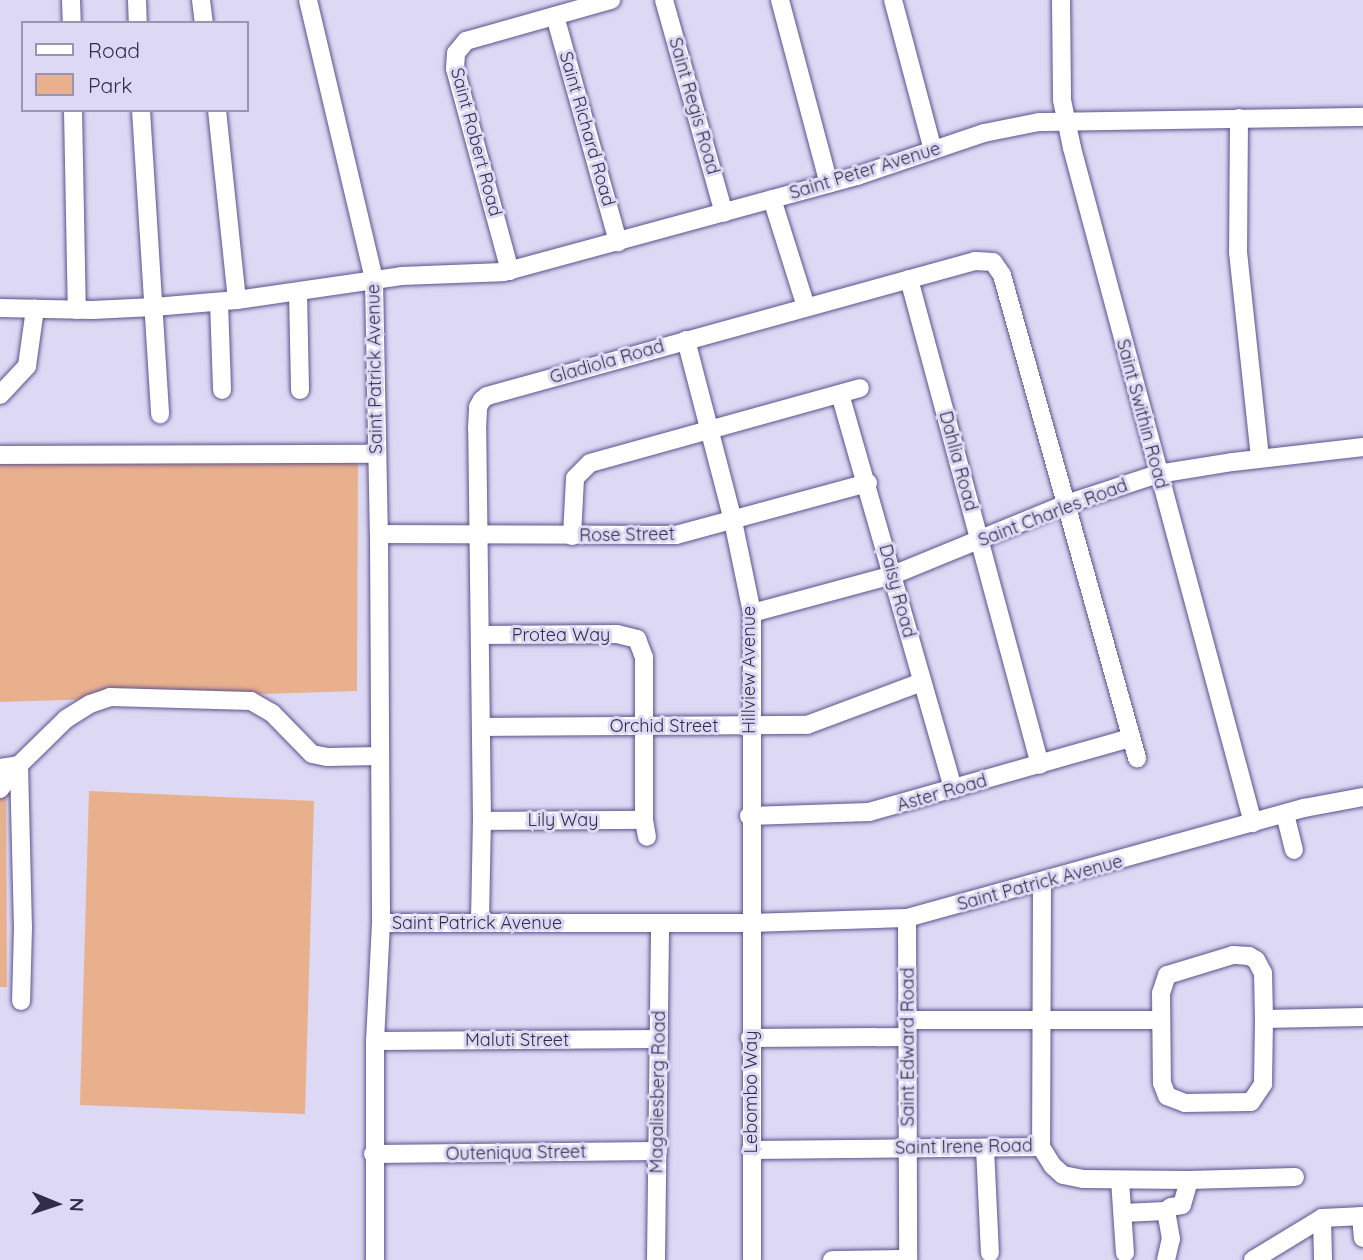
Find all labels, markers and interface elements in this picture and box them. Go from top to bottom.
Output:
legend [21,21,248,112]
street label: Saint Regis Road [664,35,724,177]
text: Road [88,37,140,63]
street label: Saint Richard Road [555,49,619,209]
street label: Saint Robert Road [446,65,506,219]
text: Park [88,72,132,98]
street label: Saint Peter Avenue [787,138,943,204]
street label: Saint Patrick Avenue [363,284,387,454]
street label: Gladiola Road [547,335,667,389]
street label: Saint Swithin Road [1112,337,1172,491]
street label: Dahlia Road [934,409,982,513]
street label: Saint Charles Road [975,475,1131,551]
street label: Rose Street [579,523,675,547]
street label: Daisy Road [874,542,920,640]
street label: Hillview Avenue [738,606,760,734]
street label: Protea Way [512,624,610,646]
street label: Orchid Street [610,715,718,737]
street label: Aster Road [894,770,990,816]
street label: Lily Way [528,809,598,831]
street label: Saint Patrick Avenue [955,851,1125,915]
street label: Saint Patrick Avenue [392,912,562,934]
street label: Saint Edward Road [897,968,919,1126]
street label: Magaliesberg Road [646,1010,670,1174]
street label: Maluti Street [465,1029,569,1051]
street label: Lebombo Way [740,1031,762,1153]
street label: Saint Irene Road [895,1135,1033,1159]
street label: Outeniqua Street [446,1141,586,1165]
north arrow [21,1169,91,1239]
text: N [65,1197,89,1212]

